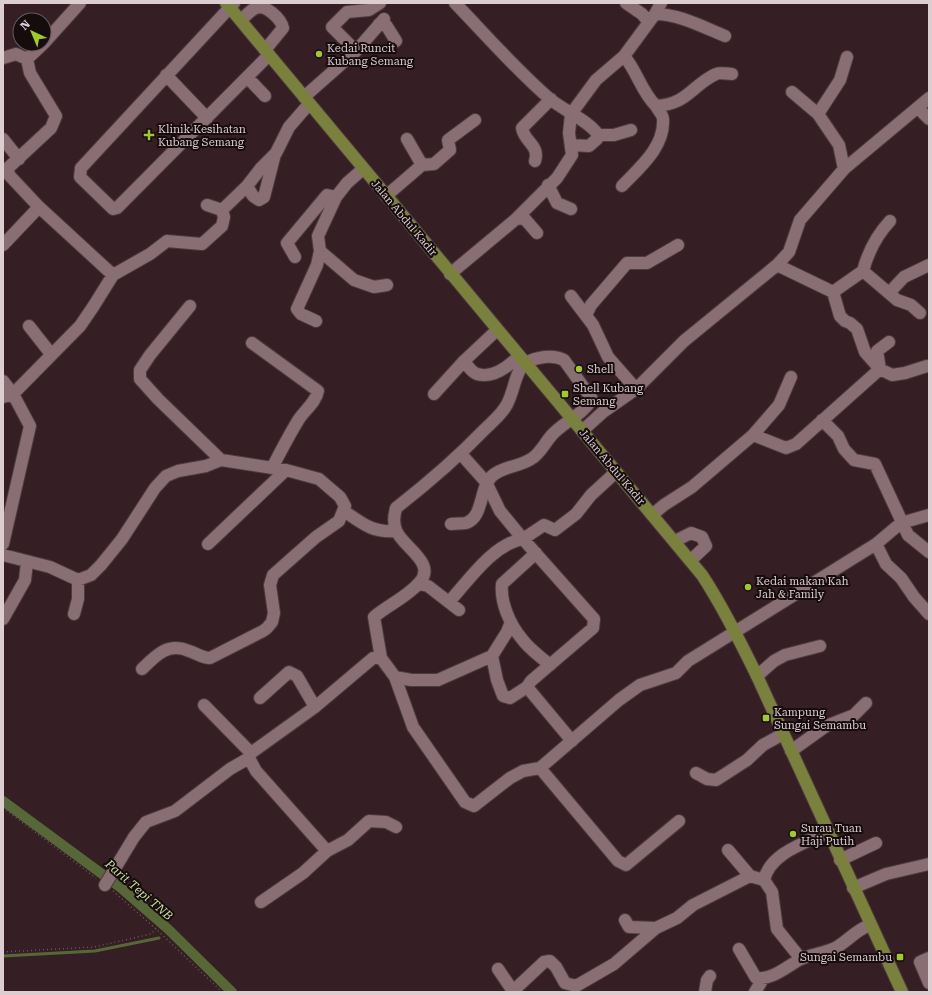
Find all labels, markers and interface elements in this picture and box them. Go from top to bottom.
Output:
north arrow [12,12,52,52]
text: N [18,17,33,33]
place label: Kedai Runcit Kubang Semang [327,42,414,68]
marker: Kedai Runcit Kubang Semang [314,49,324,59]
place label: Klinik Kesihatan Kubang Semang [158,123,246,149]
marker: Klinik Kesihatan Kubang Semang [143,129,155,141]
street label: Jalan Abdul Kadir [368,177,440,259]
place label: Shell [587,363,614,376]
marker: Shell [574,364,584,374]
place label: Shell Kubang Semang [573,382,644,408]
marker: Shell Kubang Semang [560,389,570,399]
street label: Jalan Abdul Kadir [576,426,648,508]
place label: Kedai makan Kah Jah & Family [756,575,849,601]
marker: Kedai makan Kah Jah & Family [743,582,753,592]
place label: Kampung Sungai Semambu [774,706,866,732]
marker: Kampung Sungai Semambu [761,713,771,723]
place label: Surau Tuan Haji Putih [801,822,862,848]
marker: Surau Tuan Haji Putih [788,829,798,839]
water label: Parit Tepi TNB [102,856,176,923]
place label: Sungai Semambu [800,951,892,964]
marker: Sungai Semambu [895,952,905,962]

